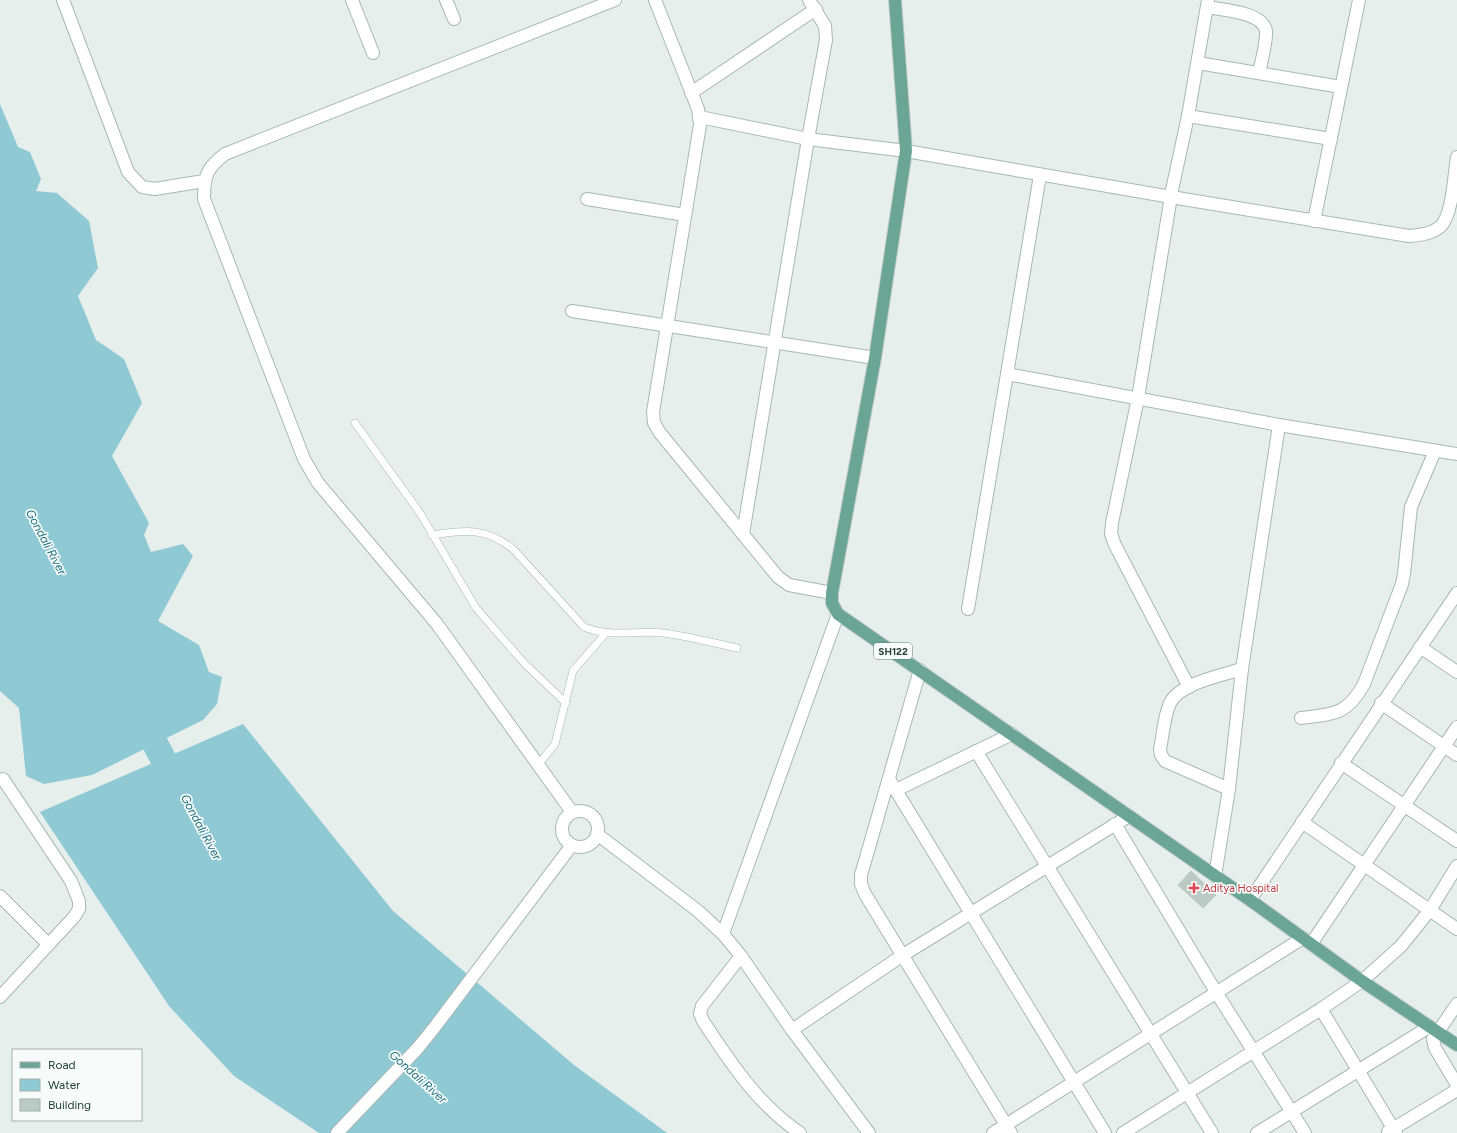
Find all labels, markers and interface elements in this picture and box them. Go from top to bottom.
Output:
water label: Gondali River [23,507,70,578]
road number: SH122 [874,643,912,659]
water label: Gondali River [178,792,225,863]
marker: Aditya Hospital [1188,882,1200,894]
place label: Aditya Hospital [1203,882,1279,895]
water label: Gondali River [386,1048,450,1107]
legend [12,1049,142,1121]
text: Road [48,1058,76,1072]
text: Water [48,1078,80,1092]
text: Building [48,1098,91,1112]

